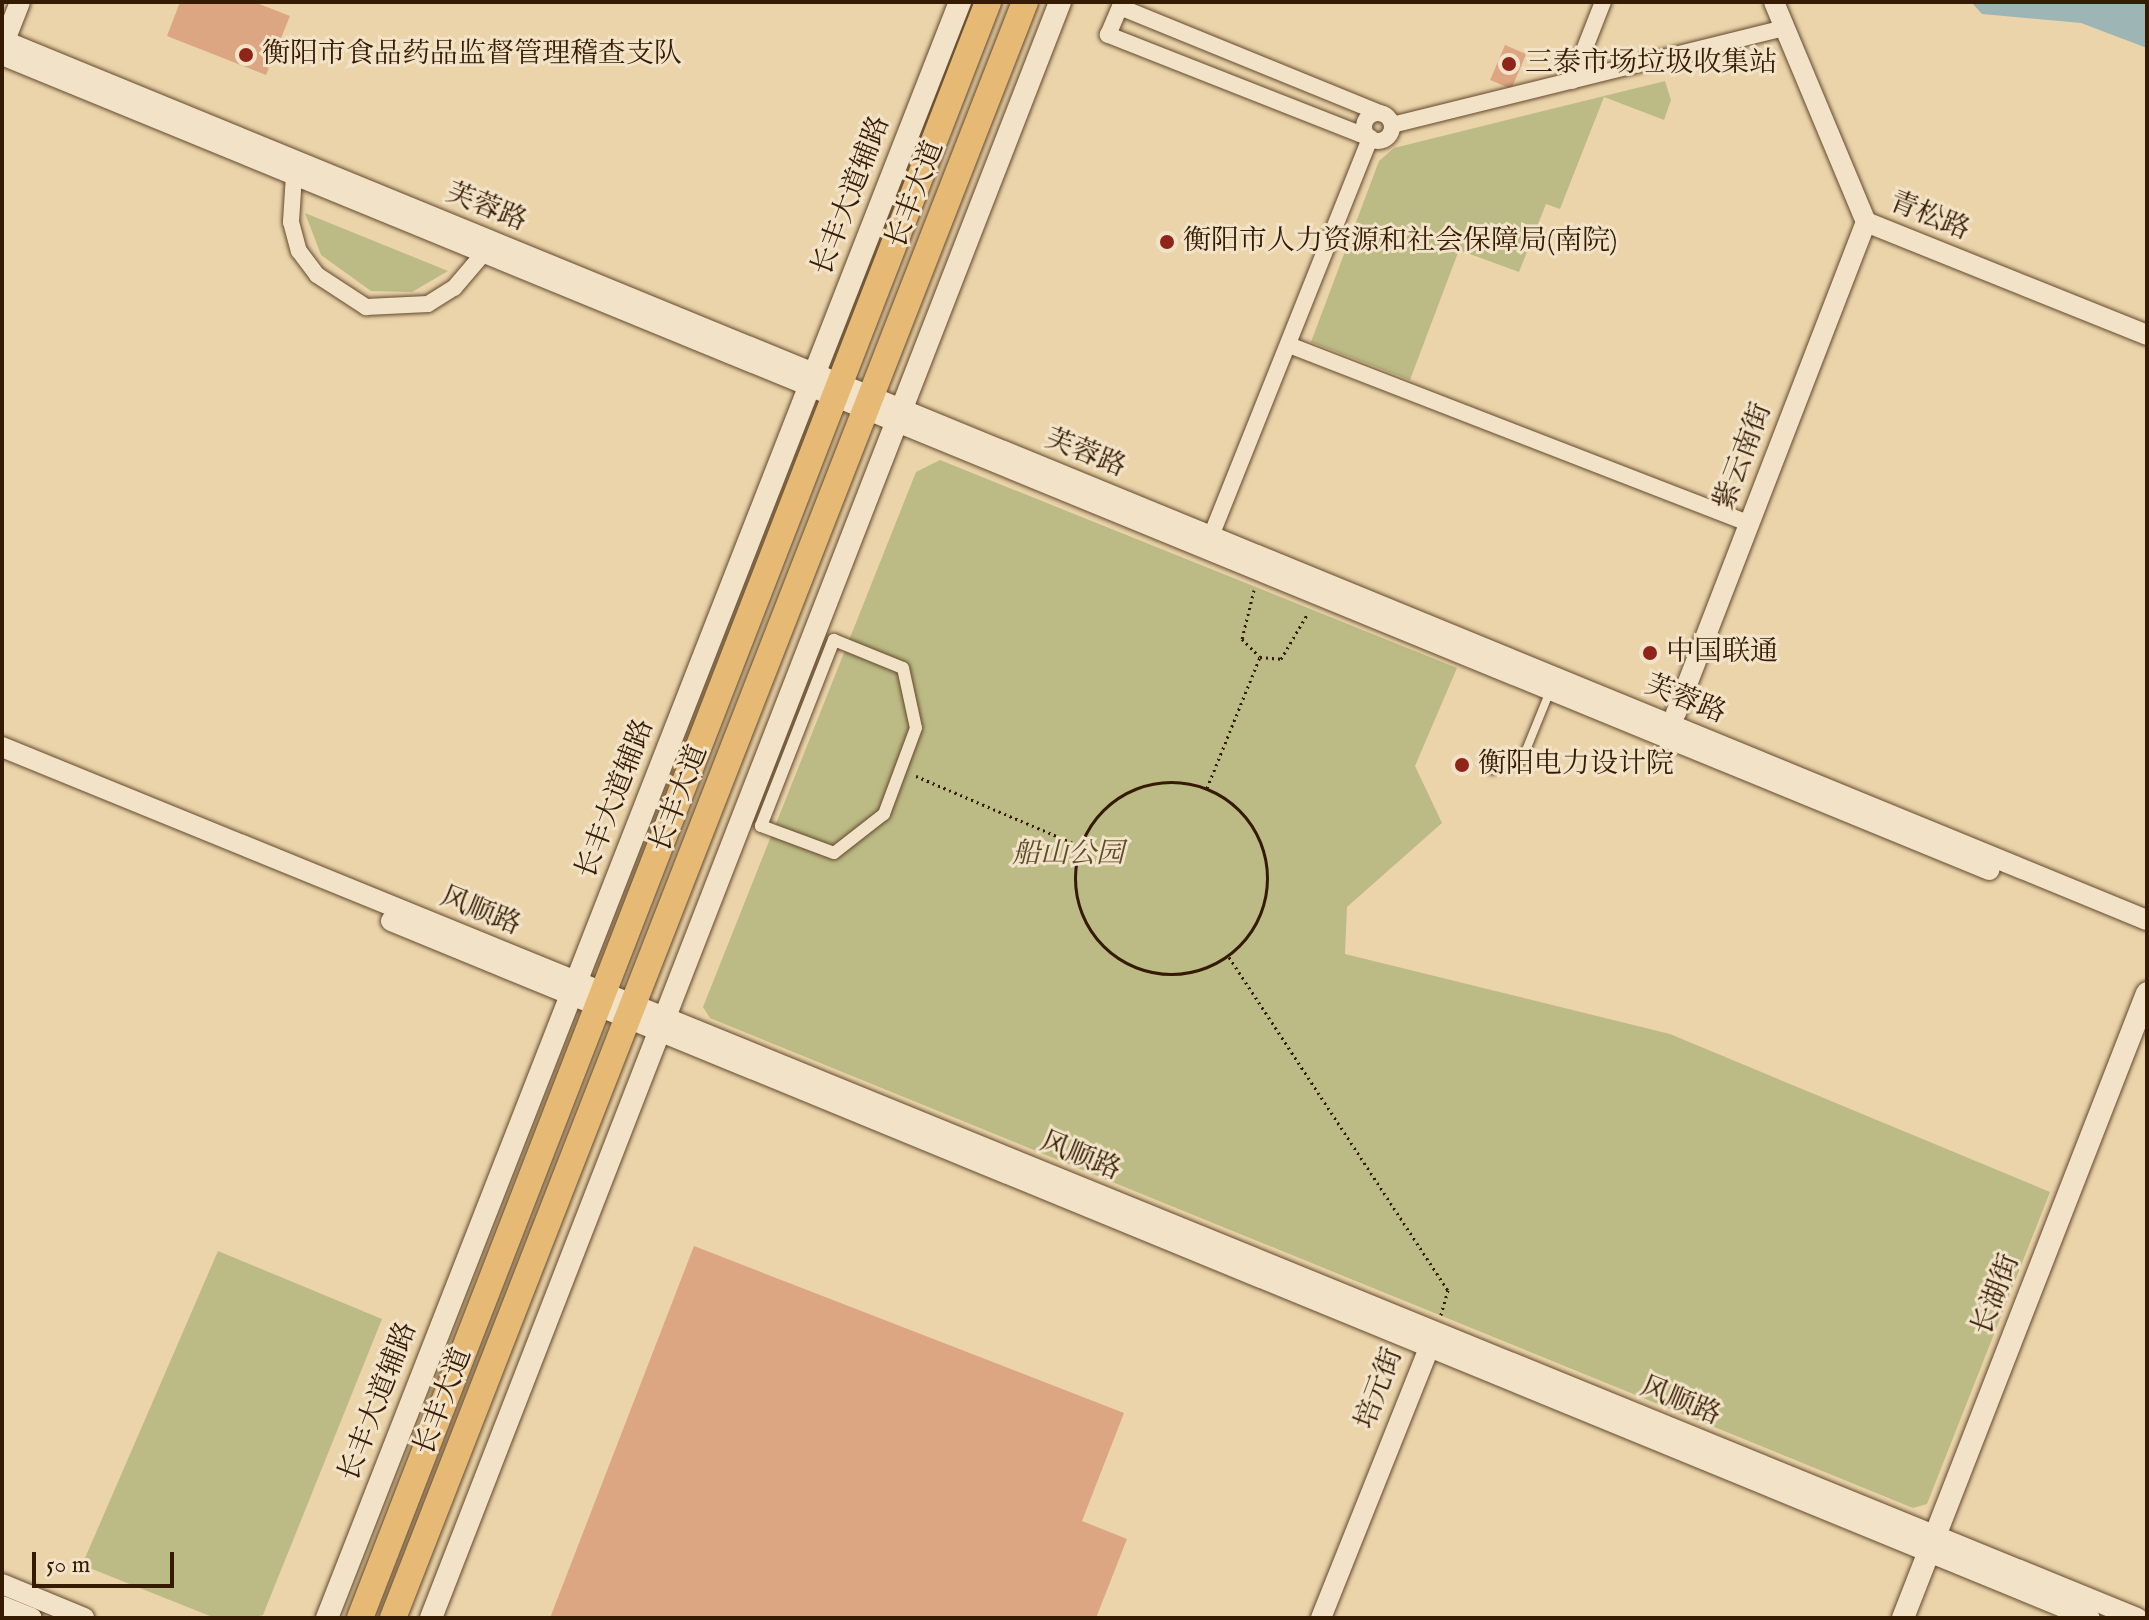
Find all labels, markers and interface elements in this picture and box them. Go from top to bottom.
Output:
place label: 衡阳市食品药品监督管理稽查支队 [262,38,682,72]
marker: 衡阳市食品药品监督管理稽查支队 [237,46,255,64]
place label: 三泰市场垃圾收集站 [1525,47,1777,81]
marker: 三泰市场垃圾收集站 [1500,55,1518,73]
street label: 长丰大道辅路 [806,112,898,280]
street label: 长丰大道 [880,137,952,253]
street label: 芙蓉路 [441,177,531,239]
street label: 青松路 [1884,186,1974,248]
place label: 衡阳市人力资源和社会保障局(南院) [1183,225,1617,259]
marker: 衡阳市人力资源和社会保障局(南院) [1158,233,1176,251]
street label: 紫云南街 [1708,399,1780,515]
street label: 芙蓉路 [1040,423,1130,485]
place label: 中国联通 [1666,636,1778,670]
marker: 中国联通 [1641,644,1659,662]
street label: 芙蓉路 [1640,669,1730,731]
street label: 长丰大道辅路 [570,715,662,883]
street label: 长丰大道 [644,741,716,857]
place label: 衡阳电力设计院 [1478,748,1674,782]
marker: 衡阳电力设计院 [1453,756,1471,774]
park label: 船山公园 [1012,838,1124,872]
street label: 风顺路 [435,881,525,943]
street label: 风顺路 [1035,1126,1125,1188]
street label: 长湖街 [1966,1250,2028,1340]
street label: 长丰大道辅路 [333,1318,425,1486]
street label: 长丰大道 [408,1344,480,1460]
street label: 培元街 [1349,1344,1411,1434]
street label: 风顺路 [1635,1371,1725,1433]
scale bar [36,1536,178,1586]
text: 50 m [46,1550,90,1581]

